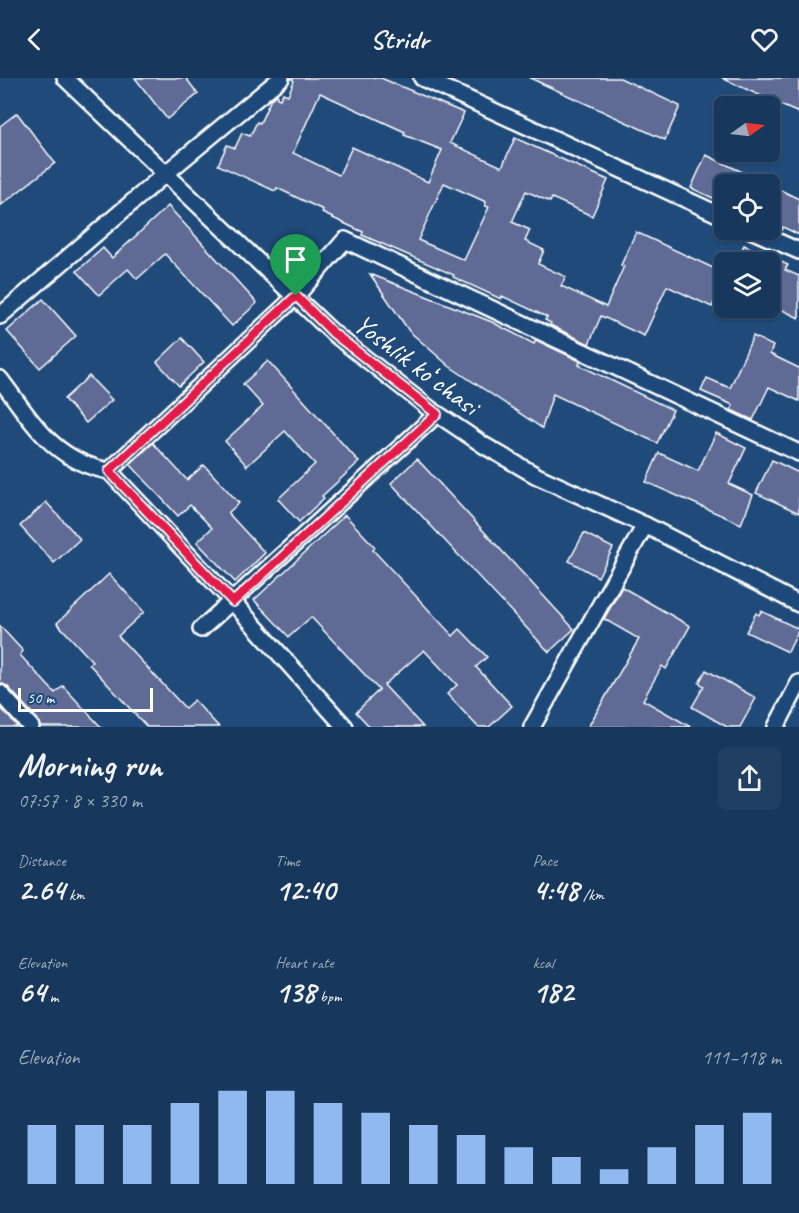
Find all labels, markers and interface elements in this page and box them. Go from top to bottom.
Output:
text: Stridr [370,22,429,56]
icon: back [18,23,51,56]
icon: heart [748,23,781,56]
north arrow [714,96,780,162]
map controls [714,96,780,318]
button: locate [714,174,780,240]
pin [270,234,321,296]
icon: arrive [279,243,312,276]
button: layers [714,252,780,318]
street label: Yoshlik koʻchasi [347,306,489,425]
scale bar [18,685,153,712]
text: 50 m [27,688,54,708]
text: Morning run [18,744,162,786]
button: share [718,747,781,810]
text: 07:57 · 8 × 330 m [18,788,142,813]
text: Distance [18,851,66,871]
text: Time [275,851,300,871]
text: Pace [533,851,557,871]
text: 2.64 [18,871,65,909]
text: 12:40 [275,871,335,909]
text: 4:48 [533,871,579,909]
text: km [65,885,85,905]
text: /km [579,885,604,905]
text: Elevation [18,953,67,973]
text: Heart rate [275,953,334,973]
text: kcal [533,953,554,973]
text: 64 [18,973,46,1011]
text: 138 [275,973,316,1011]
text: 182 [533,973,573,1011]
text: m [46,987,58,1007]
text: bpm [316,987,342,1007]
text: Elevation [18,1045,80,1070]
text: 111–118 m [702,1045,781,1070]

